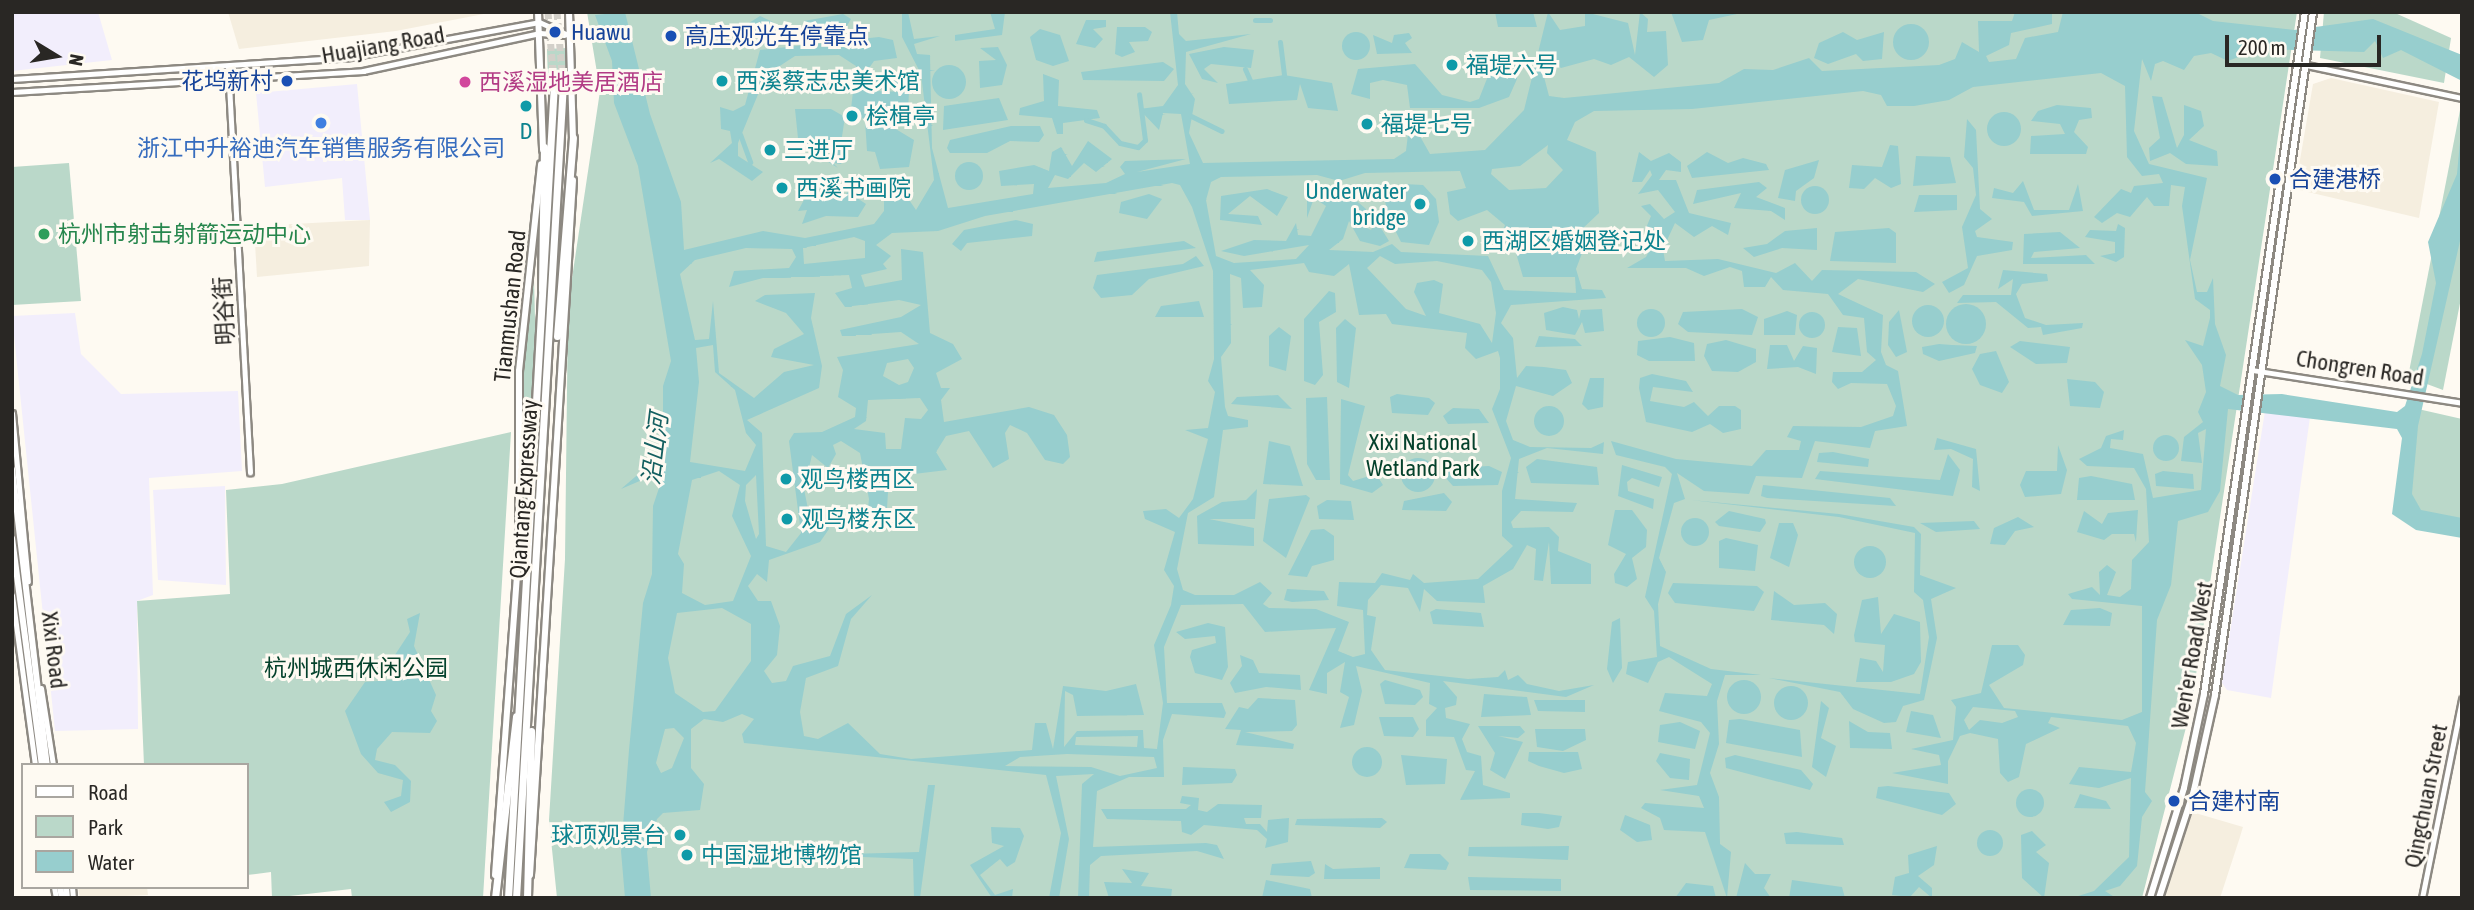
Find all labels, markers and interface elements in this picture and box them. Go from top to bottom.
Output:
place label: Huawu [571,18,631,46]
north arrow [21,21,91,91]
street label: Huajiang Road [319,21,447,69]
scale bar [2229,21,2385,65]
marker: Huawu [545,22,565,42]
place label: 高庄观光车停靠点 [685,22,869,50]
marker: 高庄观光车停靠点 [663,28,679,44]
text: 200 m [2238,35,2286,59]
place label: 福堤六号 [1466,51,1558,79]
text: N [65,52,88,68]
marker: 福堤六号 [1444,57,1460,73]
place label: 花坞新村 [181,67,273,95]
place label: 西溪蔡志忠美术馆 [736,67,920,95]
place label: 西溪湿地美居酒店 [479,68,663,96]
marker: 花坞新村 [279,73,295,89]
marker: 西溪蔡志忠美术馆 [714,73,730,89]
marker: 西溪湿地美居酒店 [457,74,473,90]
marker: D [518,98,534,114]
place label: 桧楫亭 [866,102,935,130]
marker: 桧楫亭 [844,108,860,124]
place label: 福堤七号 [1381,110,1473,138]
marker: 浙江中升裕迪汽车销售服务有限公司 [313,115,329,131]
marker: 福堤七号 [1359,116,1375,132]
place label: D [520,117,532,145]
place label: 浙江中升裕迪汽车销售服务有限公司 [137,134,505,162]
place label: 三进厅 [784,136,853,164]
marker: 三进厅 [762,142,778,158]
place label: 合建港桥 [2289,165,2381,193]
marker: 合建港桥 [2267,171,2283,187]
place label: 西溪书画院 [796,174,911,202]
place label: Underwater bridge [1305,177,1406,231]
marker: 西溪书画院 [774,180,790,196]
marker: Underwater bridge [1412,196,1428,212]
place label: 杭州市射击射箭运动中心 [58,220,311,248]
marker: 杭州市射击射箭运动中心 [36,226,52,242]
place label: 西湖区婚姻登记处 [1482,227,1666,255]
street label: Tianmushan Road [488,229,532,383]
marker: 西湖区婚姻登记处 [1460,233,1476,249]
street label: 明谷街 [208,276,240,346]
street label: Chongren Road [2294,344,2426,392]
street label: Qiantang Expressway [504,399,544,579]
water label: 沿山河 [636,412,674,486]
park label: Xixi National Wetland Park [1366,428,1480,482]
place label: 观鸟楼西区 [800,465,915,493]
marker: 观鸟楼西区 [778,471,794,487]
place label: 观鸟楼东区 [801,505,916,533]
marker: 观鸟楼东区 [779,511,795,527]
street label: Wen'er Road West [2166,579,2218,731]
street label: Xixi Road [36,610,72,690]
park label: 杭州城西休闲公园 [264,654,448,682]
street label: Qingchuan Street [2399,722,2453,870]
legend [21,763,248,889]
text: Road [88,780,128,804]
place label: 合建村南 [2188,787,2280,815]
marker: 合建村南 [2166,793,2182,809]
text: Park [88,815,123,839]
place label: 球顶观景台 [551,821,666,849]
marker: 球顶观景台 [672,827,688,843]
place label: 中国湿地博物馆 [701,841,862,869]
marker: 中国湿地博物馆 [679,847,695,863]
text: Water [88,850,134,874]

